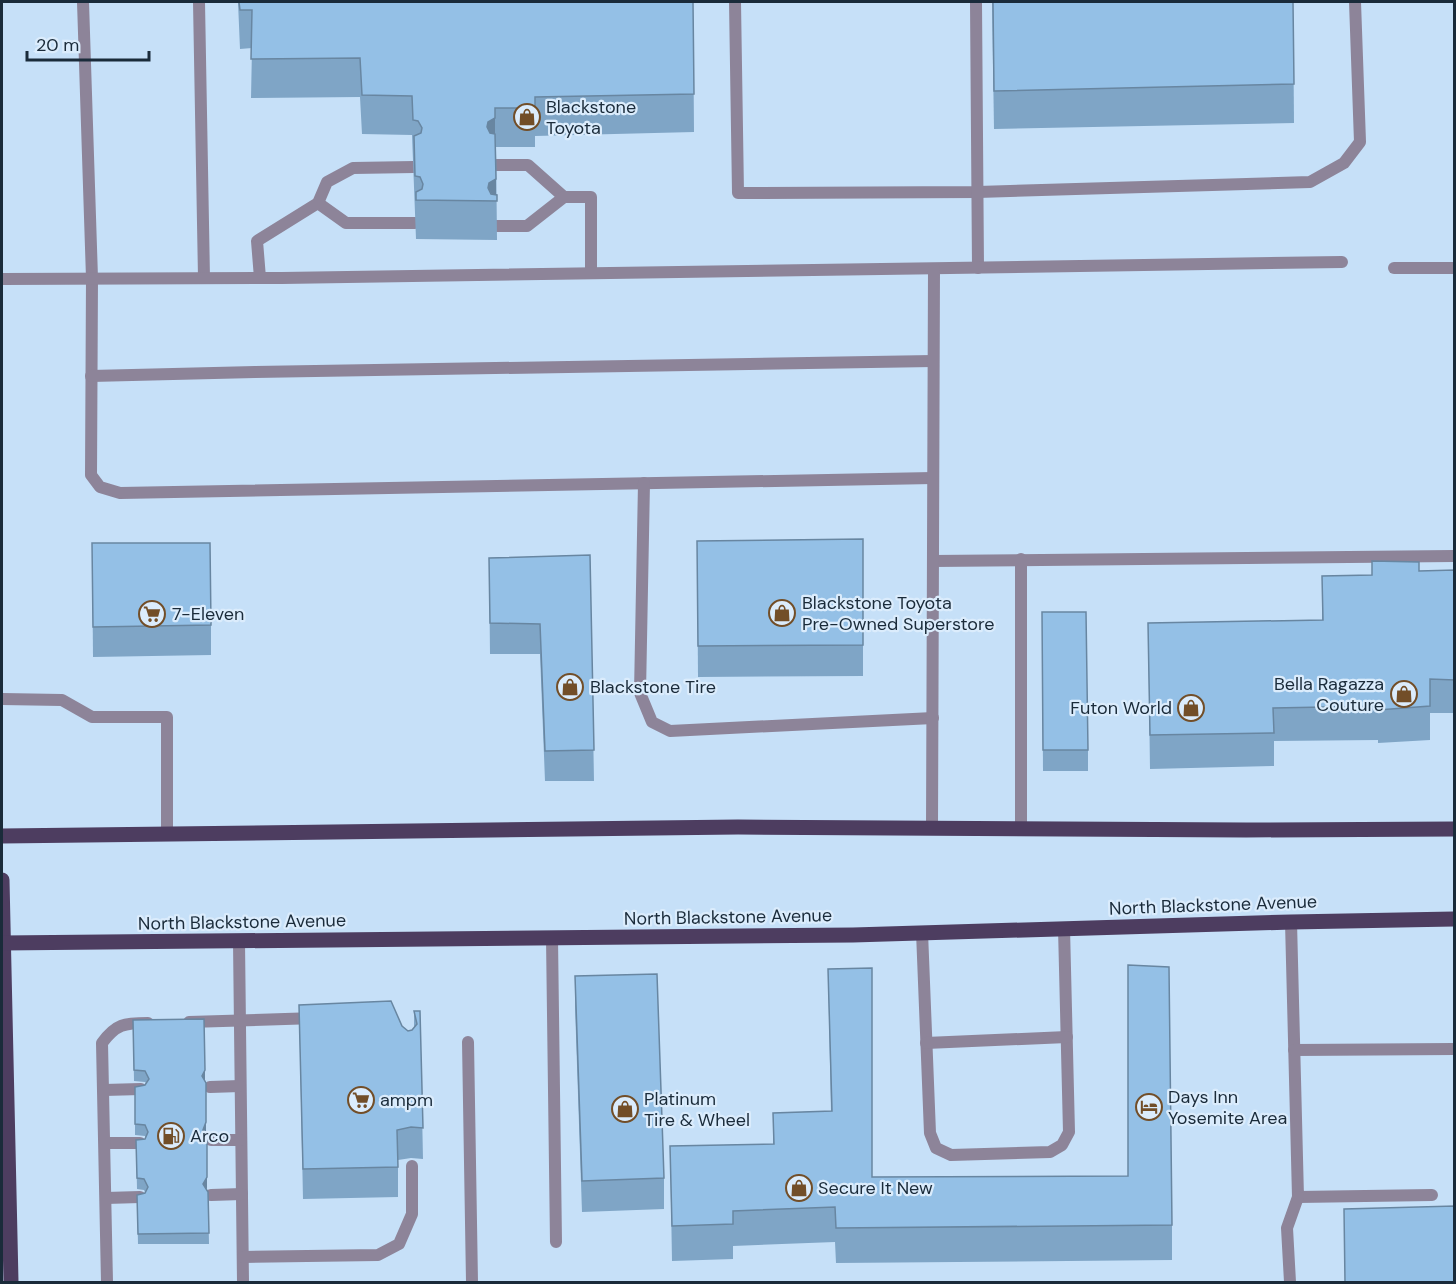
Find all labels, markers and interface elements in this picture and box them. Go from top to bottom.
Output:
scale bar [27,24,148,62]
text: 20 m [36,33,79,57]
place label: Blackstone Toyota [546,95,636,140]
shop icon: Blackstone Toyota [512,102,542,132]
place label: Blackstone Toyota Pre-Owned Superstore [802,591,995,636]
shop icon: Blackstone Toyota Pre-Owned Superstore [767,598,797,628]
supermarket icon: 7-Eleven [137,599,167,629]
place label: 7-Eleven [172,602,244,626]
shop icon: Blackstone Tire [555,672,585,702]
place label: Bella Ragazza Couture [1274,672,1384,717]
place label: Blackstone Tire [590,675,716,699]
shop icon: Bella Ragazza Couture [1389,679,1419,709]
shop icon: Futon World [1176,693,1206,723]
place label: Futon World [1070,696,1172,720]
street label: North Blackstone Avenue [1109,889,1317,921]
street label: North Blackstone Avenue [624,903,832,931]
street label: North Blackstone Avenue [138,908,346,936]
supermarket icon: ampm [346,1085,376,1115]
place label: Days Inn Yosemite Area [1168,1085,1287,1130]
place label: Platinum Tire & Wheel [644,1087,750,1132]
place label: ampm [380,1088,433,1112]
hotel icon: Days Inn Yosemite Area [1134,1092,1164,1122]
shop icon: Platinum Tire & Wheel [610,1094,640,1124]
fuel station icon: Arco [156,1121,186,1151]
place label: Arco [190,1124,229,1148]
shop icon: Secure It New [784,1173,814,1203]
place label: Secure It New [818,1176,933,1200]

